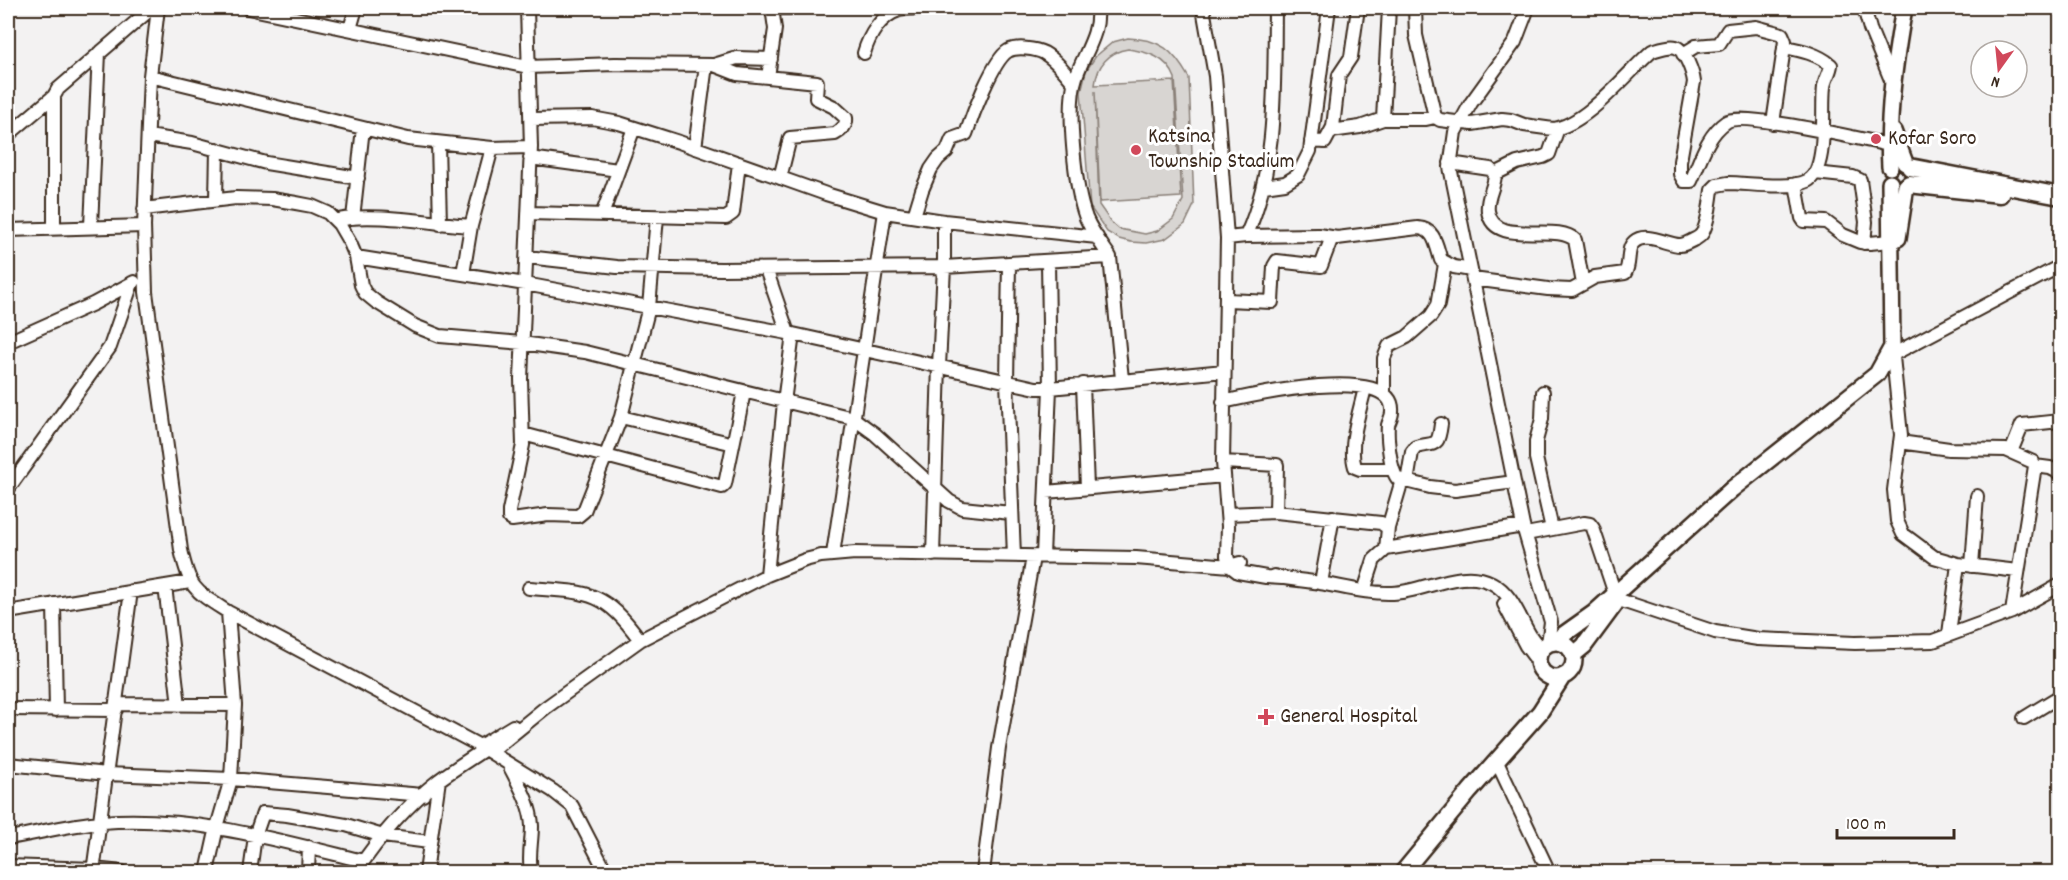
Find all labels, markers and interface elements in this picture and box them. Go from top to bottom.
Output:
north arrow [1969,39,2029,99]
text: N [1989,69,2003,93]
place label: Katsina Township Stadium [1148,122,1295,178]
place label: Kofar Soro [1888,124,1977,155]
marker: Kofar Soro [1869,132,1883,146]
marker: Katsina Township Stadium [1129,143,1143,157]
place label: General Hospital [1280,702,1418,733]
marker: General Hospital [1257,708,1275,726]
scale bar [1837,802,1954,840]
text: 100 m [1846,813,1886,838]

